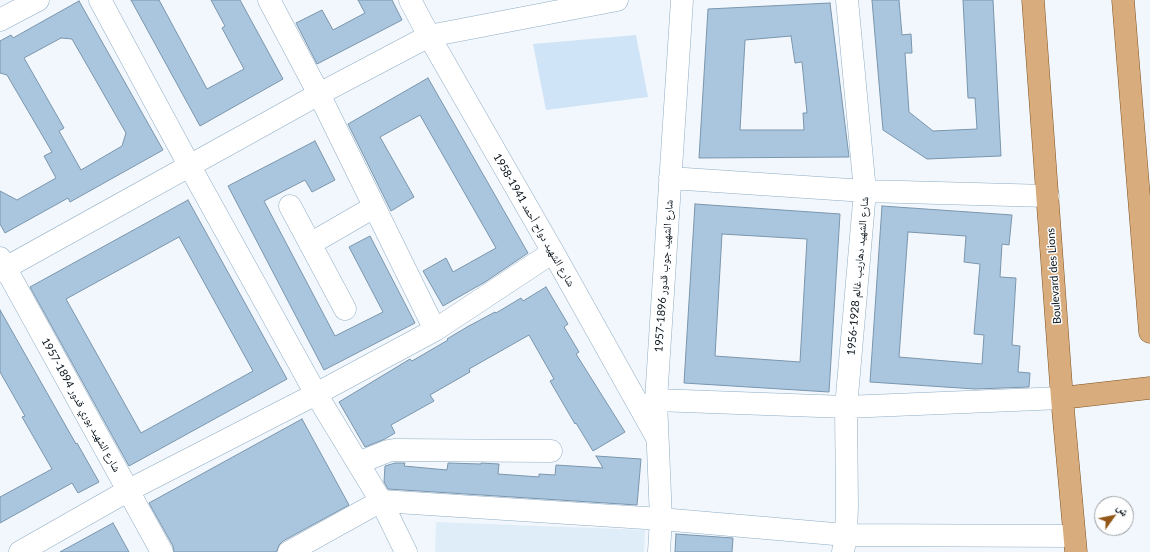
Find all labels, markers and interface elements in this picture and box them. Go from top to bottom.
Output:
street label: شارع الشهيد دواح أحمد 1941-1958 [490,151,578,289]
street label: شارع الشهيد دهاريب غالم 1928-1956 [844,196,872,356]
street label: شارع الشهيد جوب قدور 1896-1957 [652,199,676,353]
street label: Boulevard des Lions [1044,227,1064,325]
street label: شارع الشهيد بوري قدور 1894-1957 [39,336,123,474]
north arrow [1094,496,1134,536]
text: ش [1115,501,1132,518]

